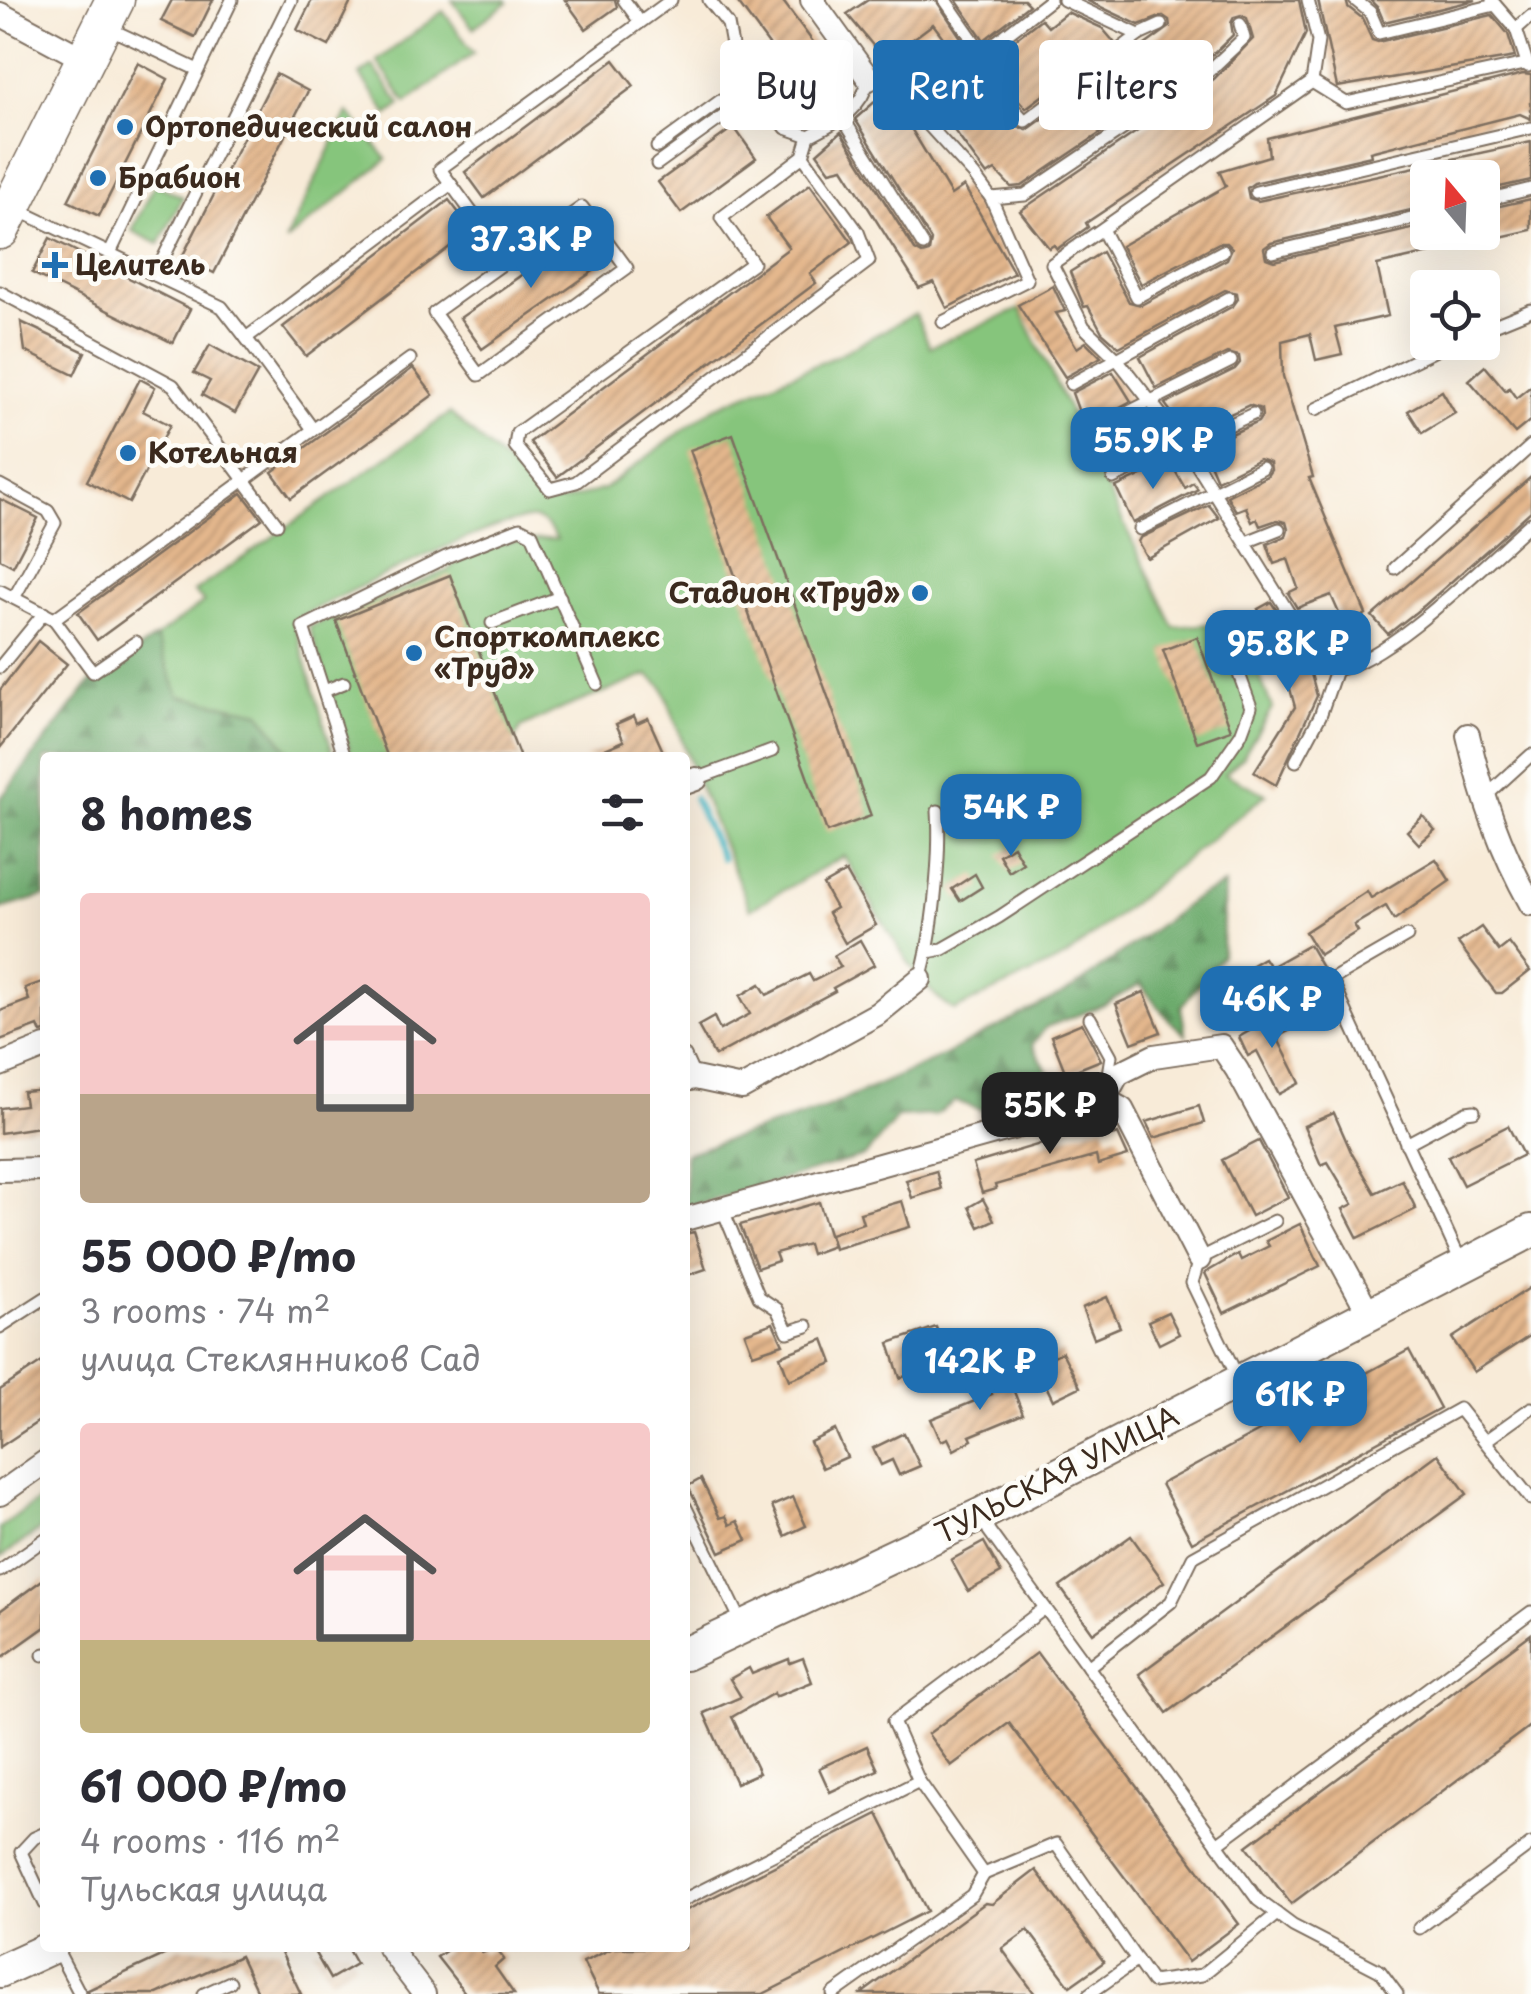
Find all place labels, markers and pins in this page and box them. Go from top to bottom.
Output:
place label: Ортопедический салон [145,104,472,147]
marker: Ортопедический салон [114,116,136,138]
place label: Брабион [118,155,241,198]
marker: Брабион [87,167,109,189]
pin: 37.3K ₽ [439,206,623,291]
place label: Целитель [75,242,205,285]
marker: Целитель [44,254,66,276]
pin: 55.9K ₽ [1061,407,1245,492]
place label: Котельная [148,430,298,473]
marker: Котельная [117,442,139,464]
place label: Стадион «Труд» [669,570,900,613]
marker: Стадион «Труд» [909,582,931,604]
pin: 95.8K ₽ [1196,610,1380,695]
place label: Спорткомплекс «Труд» [434,614,660,689]
marker: Спорткомплекс «Труд» [403,642,425,664]
pin: 54K ₽ [941,774,1081,859]
pin: 46K ₽ [1202,966,1342,1051]
pin: 55K ₽ [980,1072,1120,1157]
pin: 142K ₽ [899,1328,1061,1413]
pin: 61K ₽ [1230,1361,1370,1446]

